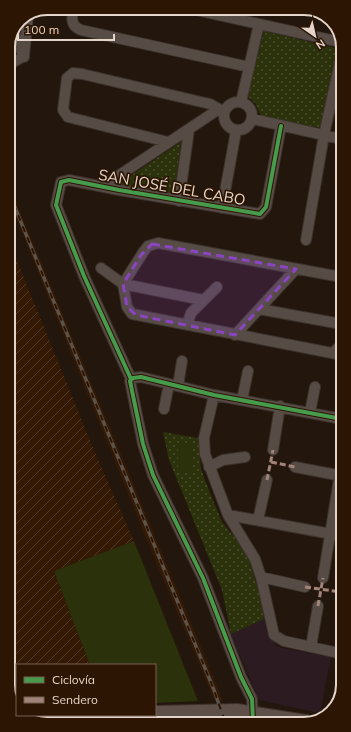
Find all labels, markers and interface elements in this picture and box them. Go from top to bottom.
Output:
scale bar [18,16,114,42]
north arrow [295,16,335,56]
text: 100 m [24,22,59,37]
text: N [313,36,328,52]
street label: SAN JOSÉ DEL CABO [97,165,247,209]
legend [16,664,156,716]
text: Ciclovía [52,672,95,687]
text: Sendero [52,692,98,707]

